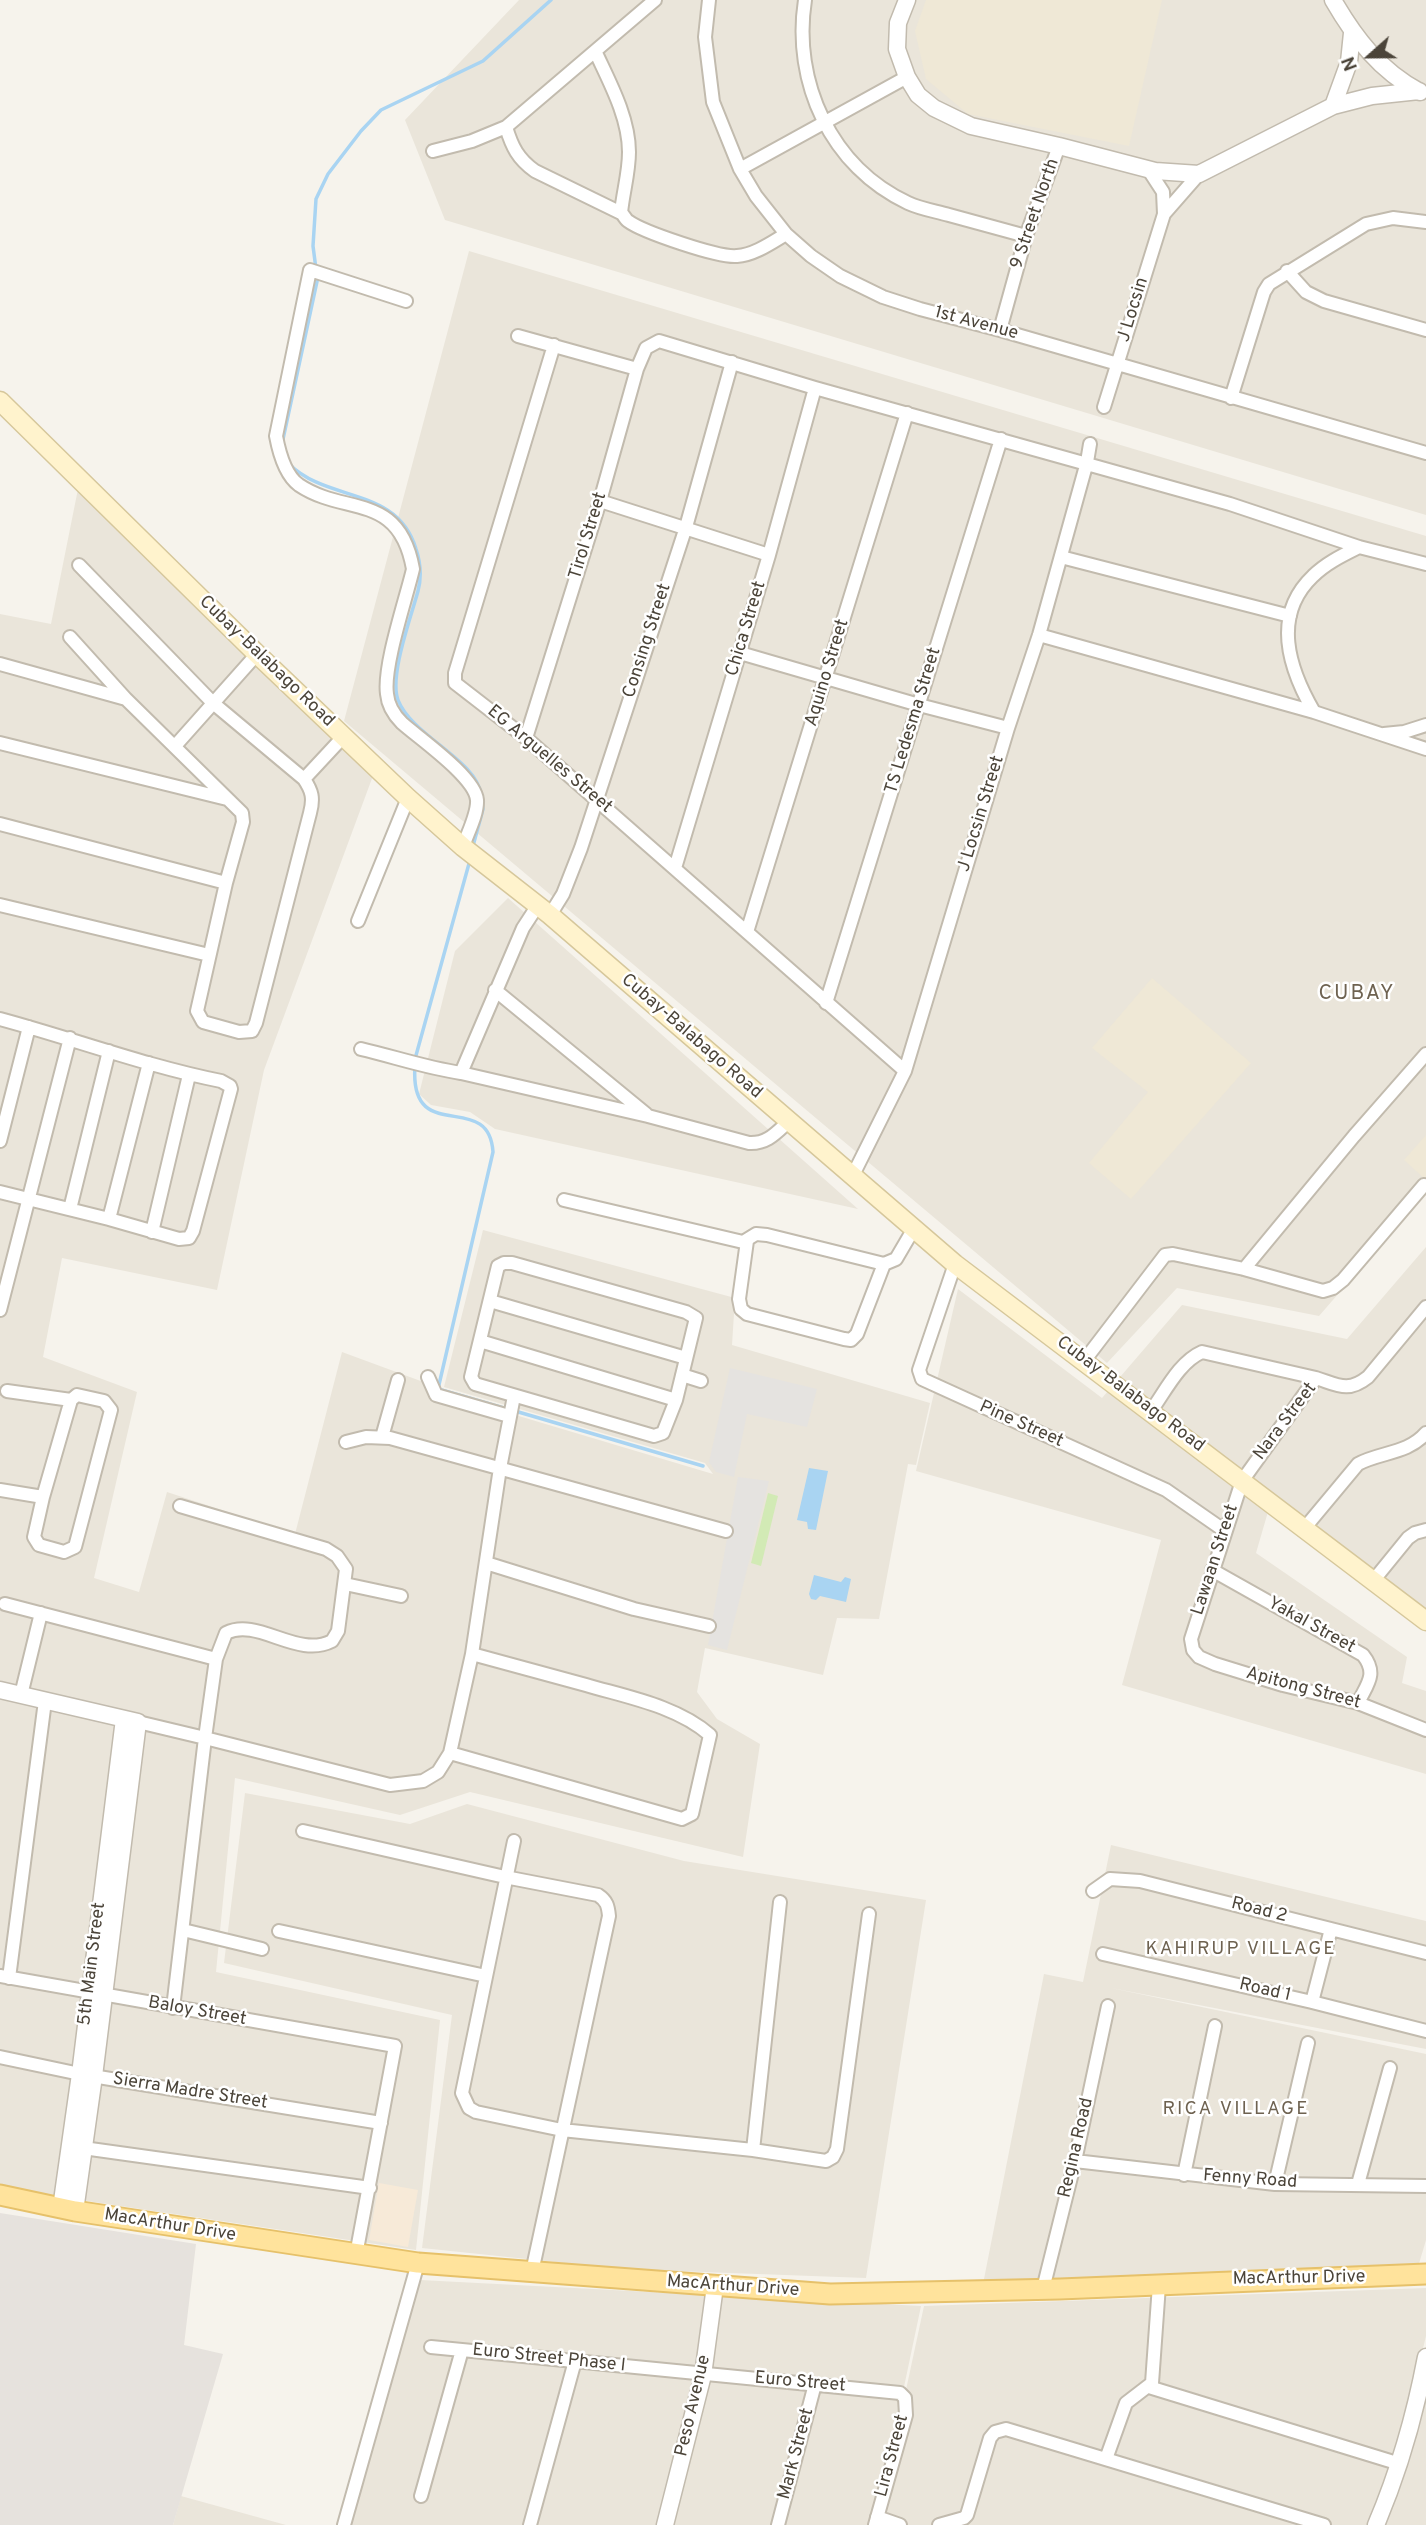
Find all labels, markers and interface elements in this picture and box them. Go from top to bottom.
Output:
north arrow [1335,21,1405,91]
text: N [1337,53,1364,74]
street label: 9 Street North [1007,156,1065,272]
street label: J Locsin [1114,275,1154,345]
street label: 1st Avenue [932,302,1020,346]
street label: Tirol Street [565,490,613,582]
street label: Chica Street [722,579,772,679]
street label: Consing Street [619,581,677,701]
street label: Cubay-Balabago Road [194,592,338,732]
street label: Aquino Street [801,617,855,729]
street label: TS Ledesma Street [881,645,947,797]
street label: EG Arguelles Street [482,701,616,819]
street label: J Locsin Street [954,753,1010,875]
street label: Cubay-Balabago Road [616,970,766,1104]
district label: CUBAY [1319,982,1395,1008]
street label: Cubay-Balabago Road [1052,1332,1208,1458]
street label: Nara Street [1250,1379,1322,1465]
street label: Pine Street [976,1397,1066,1453]
street label: Lawaan Street [1188,1502,1244,1618]
street label: Yakal Street [1263,1593,1359,1659]
street label: Apitong Street [1243,1663,1363,1715]
street label: Road 2 [1229,1894,1289,1928]
street label: 5th Main Street [75,1901,111,2027]
district label: KAHIRUP VILLAGE [1147,1939,1335,1961]
street label: Road 1 [1237,1975,1293,2007]
street label: Baloy Street [146,1993,248,2031]
street label: Sierra Madre Street [111,2069,269,2115]
street label: Regina Road [1055,2096,1099,2200]
district label: RICA VILLAGE [1164,2099,1308,2121]
street label: Fenny Road [1202,2166,1298,2194]
street label: MacArthur Drive [103,2205,237,2247]
street label: MacArthur Drive [1232,2267,1366,2291]
street label: MacArthur Drive [666,2272,800,2302]
street label: Euro Street Phase I [471,2340,627,2378]
street label: Peso Avenue [672,2353,716,2459]
street label: Euro Street [754,2368,846,2398]
street label: Mark Street [774,2406,820,2502]
street label: Lira Street [872,2412,914,2500]

